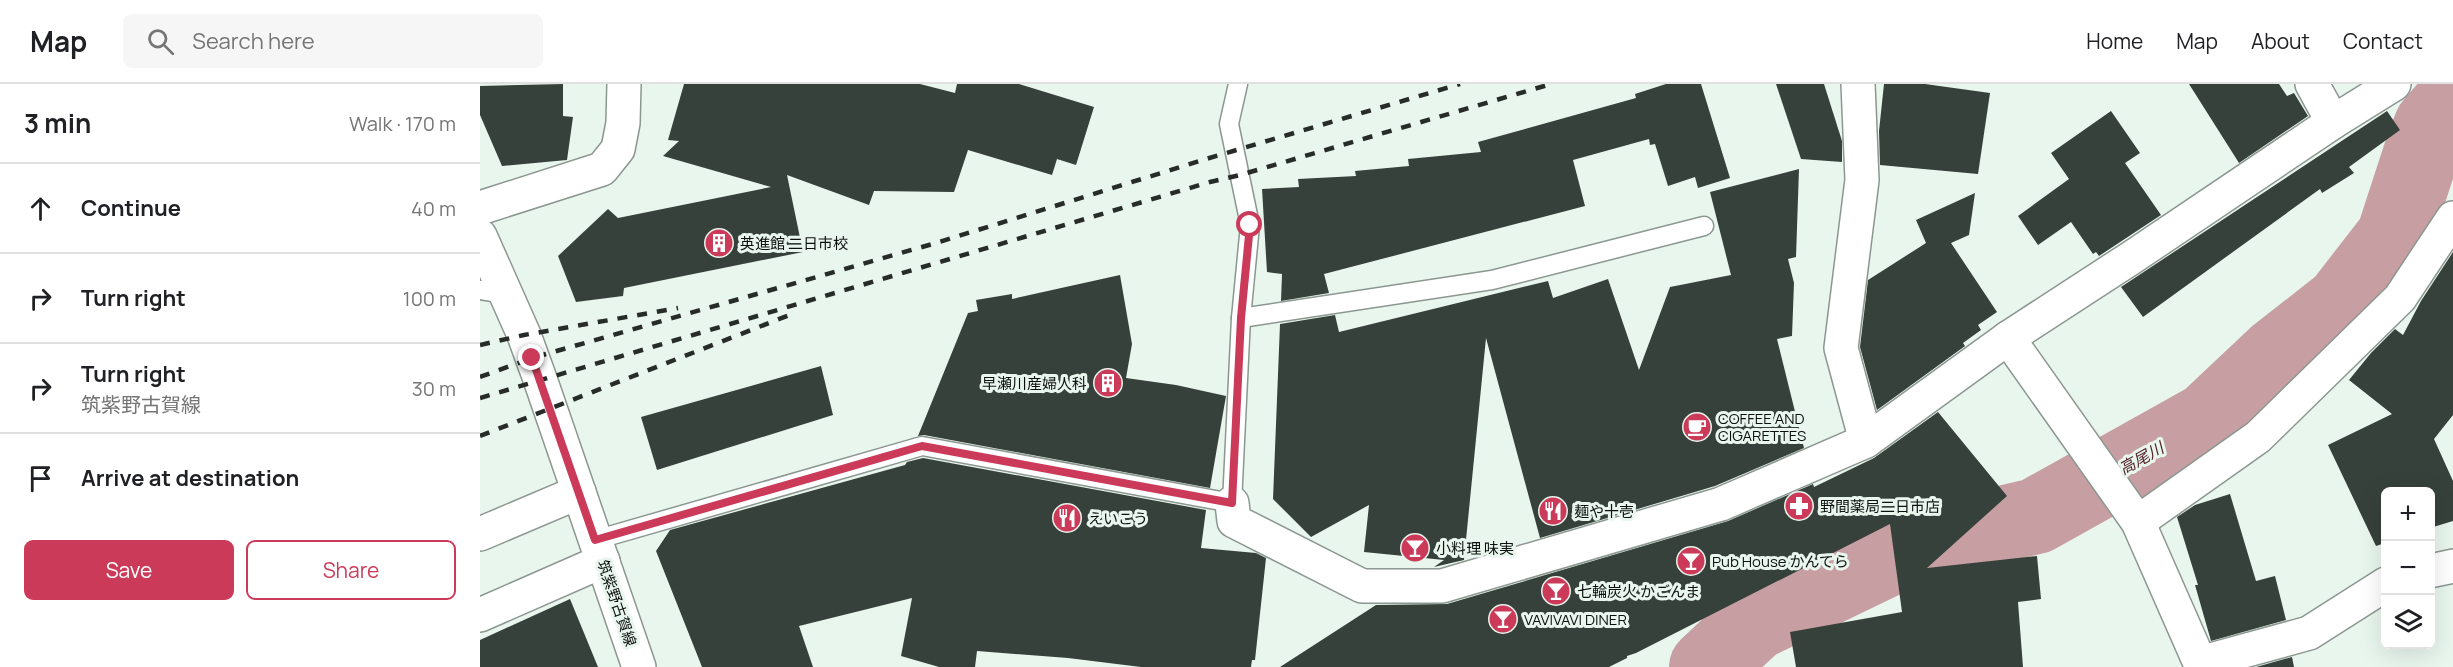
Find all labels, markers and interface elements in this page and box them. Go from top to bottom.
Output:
search box [123,14,543,68]
text: Map [30,22,87,60]
icon: search [144,25,177,58]
text: Search here [192,26,315,56]
text: Home [2086,27,2143,55]
text: Map [2176,27,2218,55]
text: About [2251,27,2310,55]
text: Contact [2343,27,2423,55]
text: 3 min [24,105,91,141]
text: Walk · 170 m [349,110,456,137]
icon: ahead [24,192,57,225]
text: Continue [81,193,181,223]
text: 40 m [411,195,456,222]
route start [1236,211,1262,237]
building icon: 英進館 二日市校 [703,227,735,259]
place label: 英進館 二日市校 [740,233,848,254]
icon: right [24,282,57,315]
text: Turn right [81,283,186,313]
text: 100 m [403,285,456,312]
route end [518,344,544,370]
text: Turn right [81,359,186,389]
building icon: 早瀬川産婦人科 [1092,367,1124,399]
icon: right [24,372,57,405]
place label: 早瀬川産婦人科 [982,373,1087,394]
text: 30 m [412,375,456,402]
text: 筑紫野古賀線 [81,391,201,418]
place label: COFFEE AND CIGARETTES [1718,408,1806,446]
cafe icon: COFFEE AND CIGARETTES [1681,411,1713,443]
water label: 高尾川 [2115,436,2169,479]
icon: arrive [24,462,57,495]
text: Arrive at destination [81,463,299,493]
map controls [2381,487,2435,649]
button: + [2381,487,2435,541]
pharmacy icon: 野間薬局二日市店 [1783,490,1815,522]
restaurant icon: 麺や十壱 [1537,495,1569,527]
place label: 野間薬局二日市店 [1820,496,1940,517]
place label: 麺や十壱 [1574,501,1634,522]
restaurant icon: えいこう [1051,502,1083,534]
place label: えいこう [1088,508,1148,529]
bar icon: 小料理 味実 [1399,532,1431,564]
place label: 小料理 味実 [1436,538,1514,559]
button: Save [24,540,234,600]
button: Share [246,540,456,600]
button: − [2381,541,2435,595]
bar icon: Pub House かんてら [1675,545,1707,577]
place label: Pub House かんてら [1712,551,1849,572]
street label: 筑紫野古賀線 [592,557,642,649]
bar icon: 七輪炭火 かごんま [1540,575,1572,607]
place label: 七輪炭火 かごんま [1577,581,1700,602]
button: layers [2381,595,2435,649]
bar icon: VAVIVAVI DINER [1487,603,1519,635]
place label: VAVIVAVI DINER [1524,609,1627,630]

